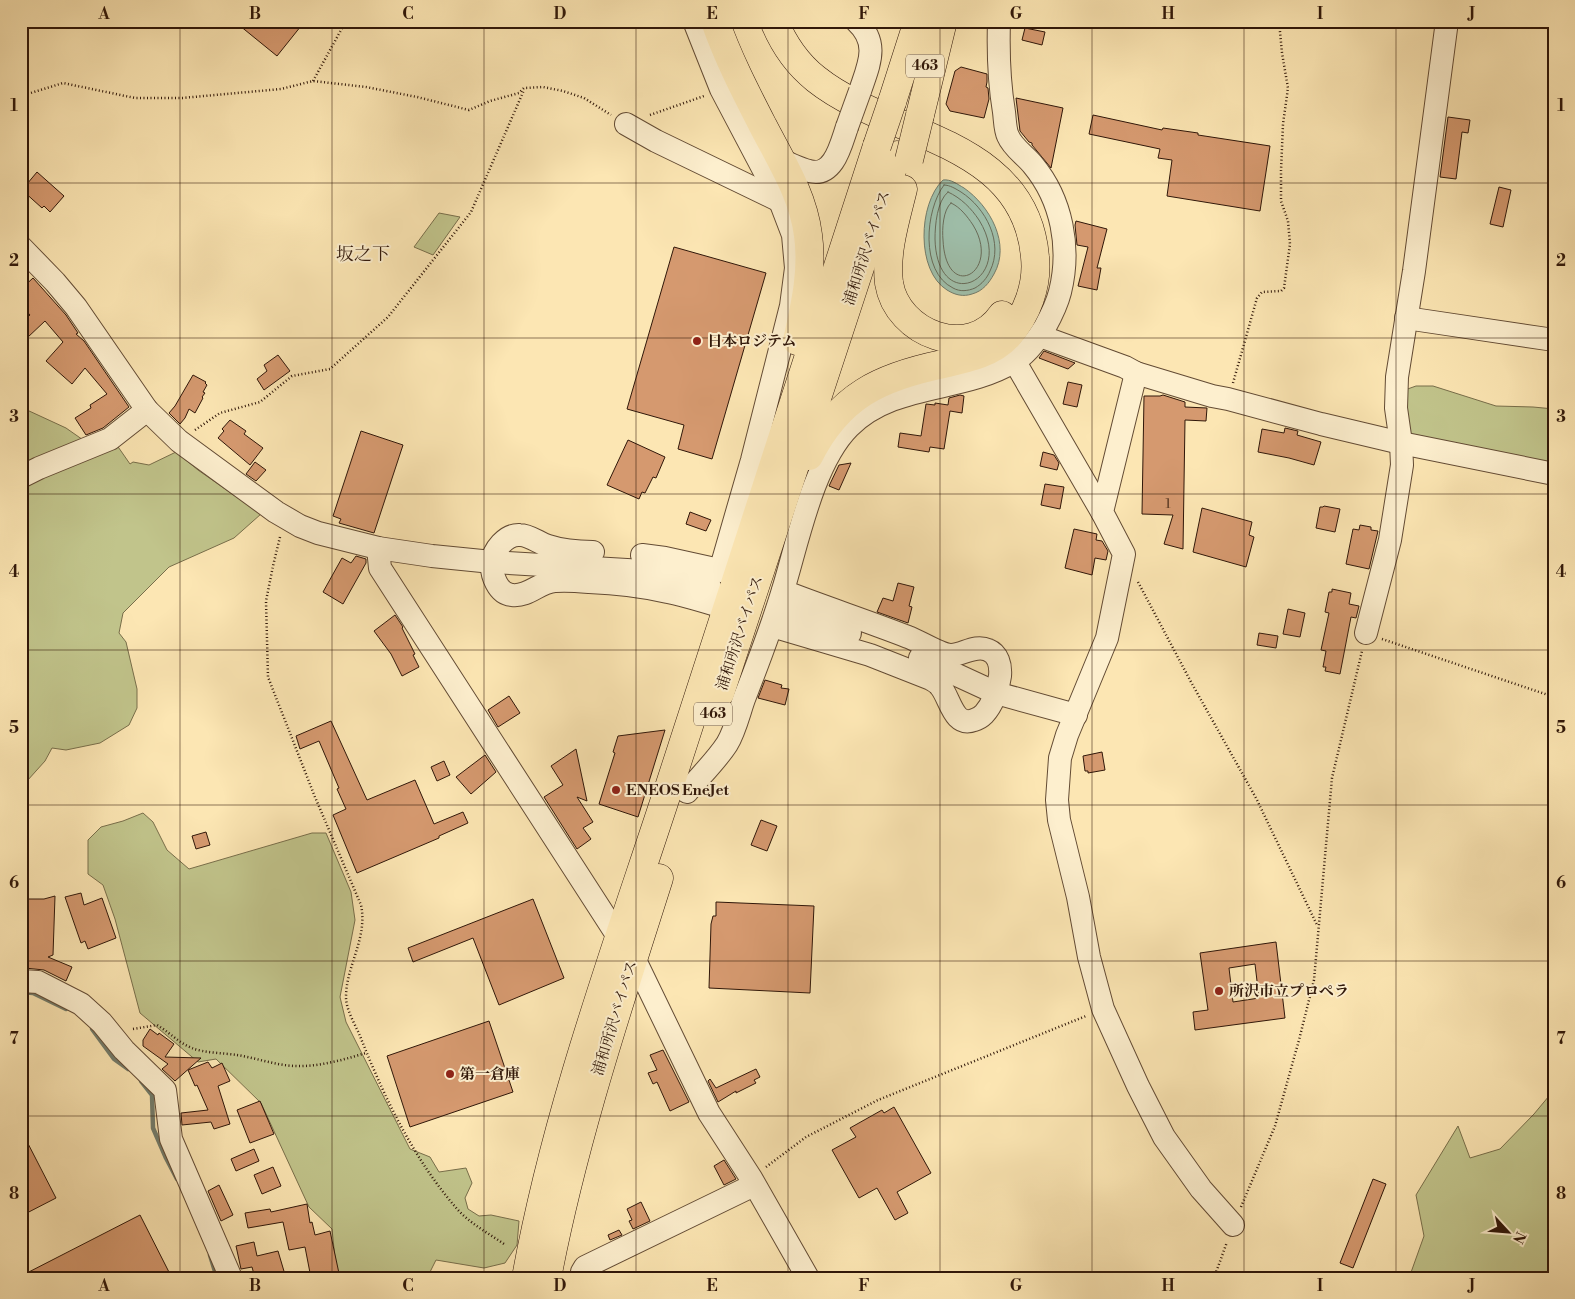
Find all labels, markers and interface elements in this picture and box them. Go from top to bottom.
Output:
text: A [97,4,110,24]
text: B [249,4,261,24]
text: C [402,4,414,24]
text: D [554,4,567,24]
text: E [706,4,718,24]
text: F [858,4,870,24]
text: G [1010,4,1023,24]
text: H [1161,4,1175,24]
text: I [1317,4,1323,24]
text: J [1467,4,1475,24]
road number: 463 [906,54,944,78]
text: 1 [10,96,18,116]
text: 1 [1557,96,1565,116]
street label: 浦和所沢バイパス [839,188,895,308]
district label: 坂之下 [336,243,390,266]
text: 2 [9,251,19,271]
text: 2 [1556,251,1566,271]
place label: 日本ロジテム [707,332,796,351]
marker: 日本ロジテム [691,335,703,347]
text: 3 [9,407,19,427]
text: 3 [1556,407,1566,427]
house number: 1 [1165,497,1171,512]
text: 4 [9,562,20,582]
text: 4 [1556,562,1567,582]
street label: 浦和所沢バイパス [712,573,768,693]
road number: 463 [694,702,732,726]
text: 5 [9,718,19,738]
text: 5 [1556,718,1566,738]
place label: ENEOS EneJet [626,781,730,800]
marker: ENEOS EneJet [610,784,622,796]
text: 6 [9,873,19,893]
text: 6 [1556,873,1566,893]
street label: 浦和所沢バイパス [588,958,642,1078]
place label: 所沢市立プロペラ [1229,982,1349,1001]
marker: 所沢市立プロペラ [1213,985,1225,997]
text: 7 [9,1029,19,1049]
text: 7 [1556,1029,1566,1049]
place label: 第一倉庫 [460,1065,520,1084]
marker: 第一倉庫 [444,1068,456,1080]
text: 8 [9,1184,19,1204]
text: 8 [1556,1184,1566,1204]
north arrow [1482,1206,1532,1256]
text: N [1508,1228,1529,1246]
text: A [97,1276,110,1296]
text: B [249,1276,261,1296]
text: C [402,1276,414,1296]
text: D [554,1276,567,1296]
text: E [706,1276,718,1296]
text: F [858,1276,870,1296]
text: G [1010,1276,1023,1296]
text: H [1161,1276,1175,1296]
text: I [1317,1276,1323,1296]
text: J [1467,1276,1475,1296]

